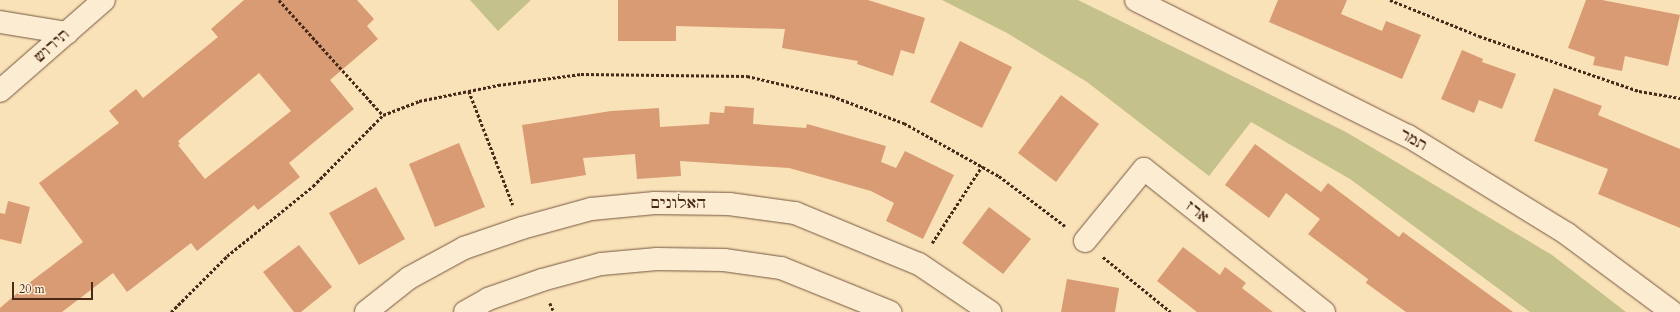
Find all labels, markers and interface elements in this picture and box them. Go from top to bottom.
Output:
street label: תירוש [31,26,73,66]
street label: תמר [1396,125,1430,155]
street label: האלונים [650,195,706,213]
street label: ארז [1182,197,1212,227]
scale bar [14,274,95,300]
text: 20 m [19,281,45,297]

